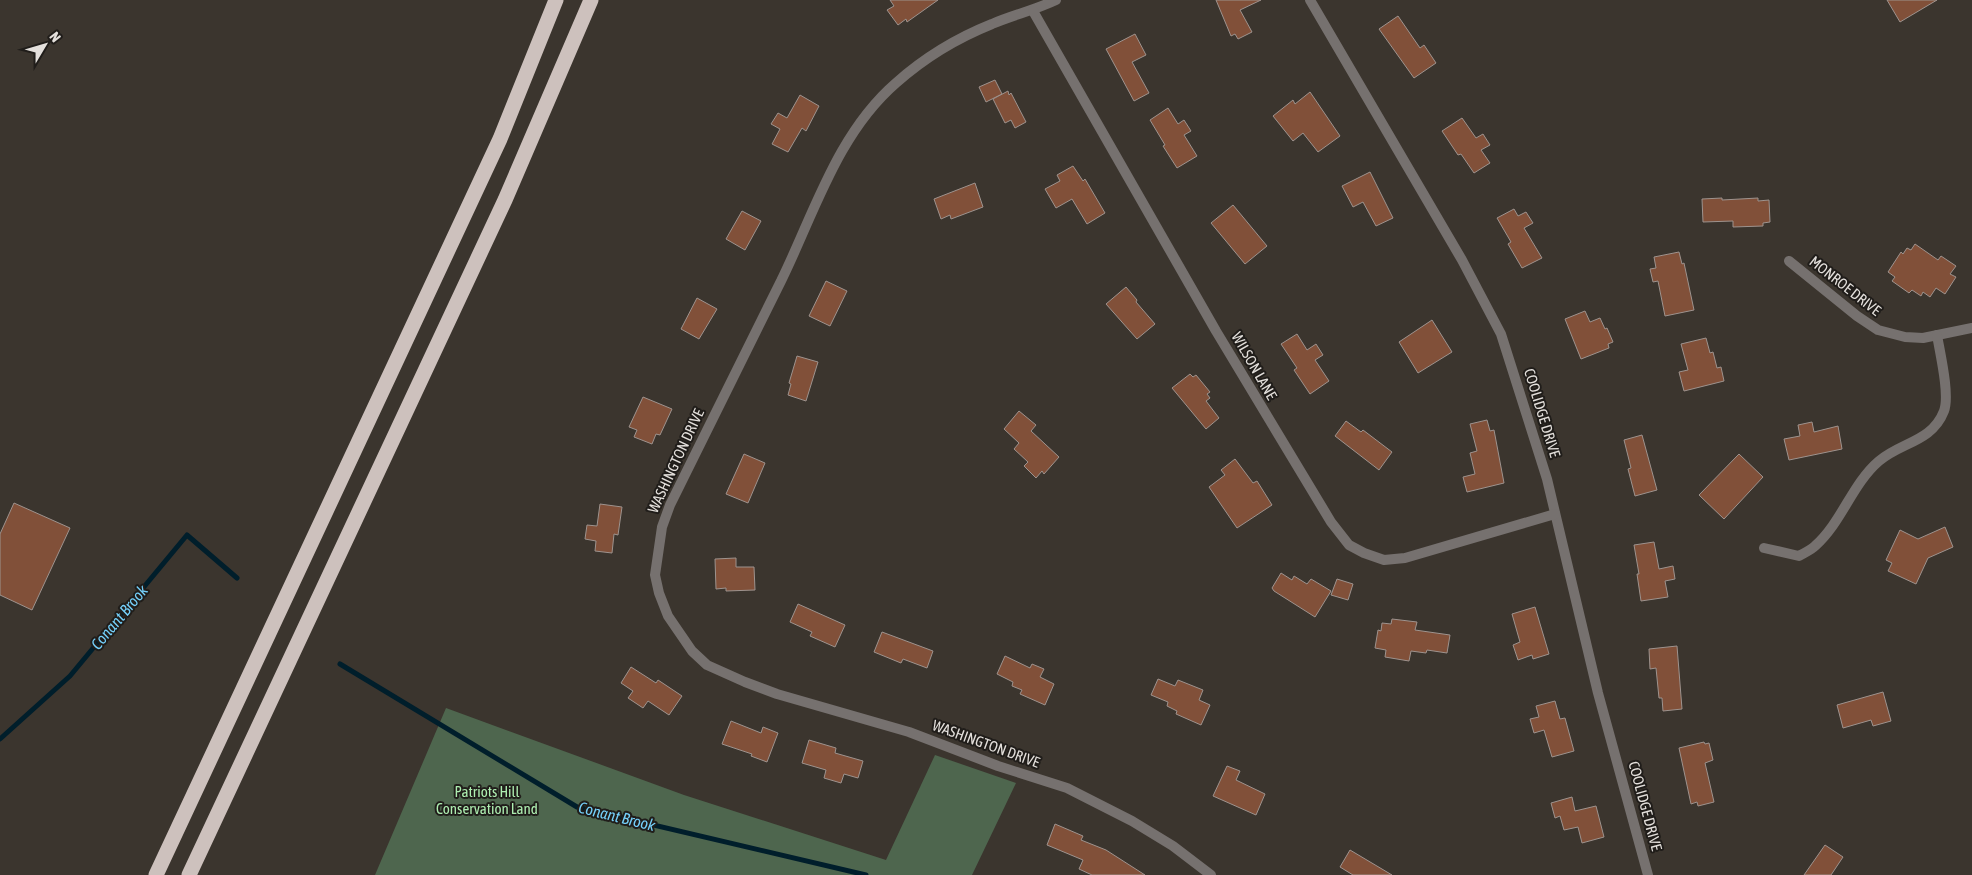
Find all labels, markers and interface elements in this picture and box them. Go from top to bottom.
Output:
north arrow [20,20,70,70]
text: N [46,29,64,45]
street label: MONROE DRIVE [1806,253,1885,319]
street label: WILSON LANE [1228,329,1281,403]
street label: COOLIDGE DRIVE [1521,366,1564,460]
street label: WASHINGTON DRIVE [644,405,707,516]
water label: Conant Brook [87,580,152,653]
street label: WASHINGTON DRIVE [930,716,1043,771]
street label: COOLIDGE DRIVE [1625,759,1666,853]
park label: Patriots Hill Conservation Land [436,783,538,817]
water label: Conant Brook [577,798,658,834]

